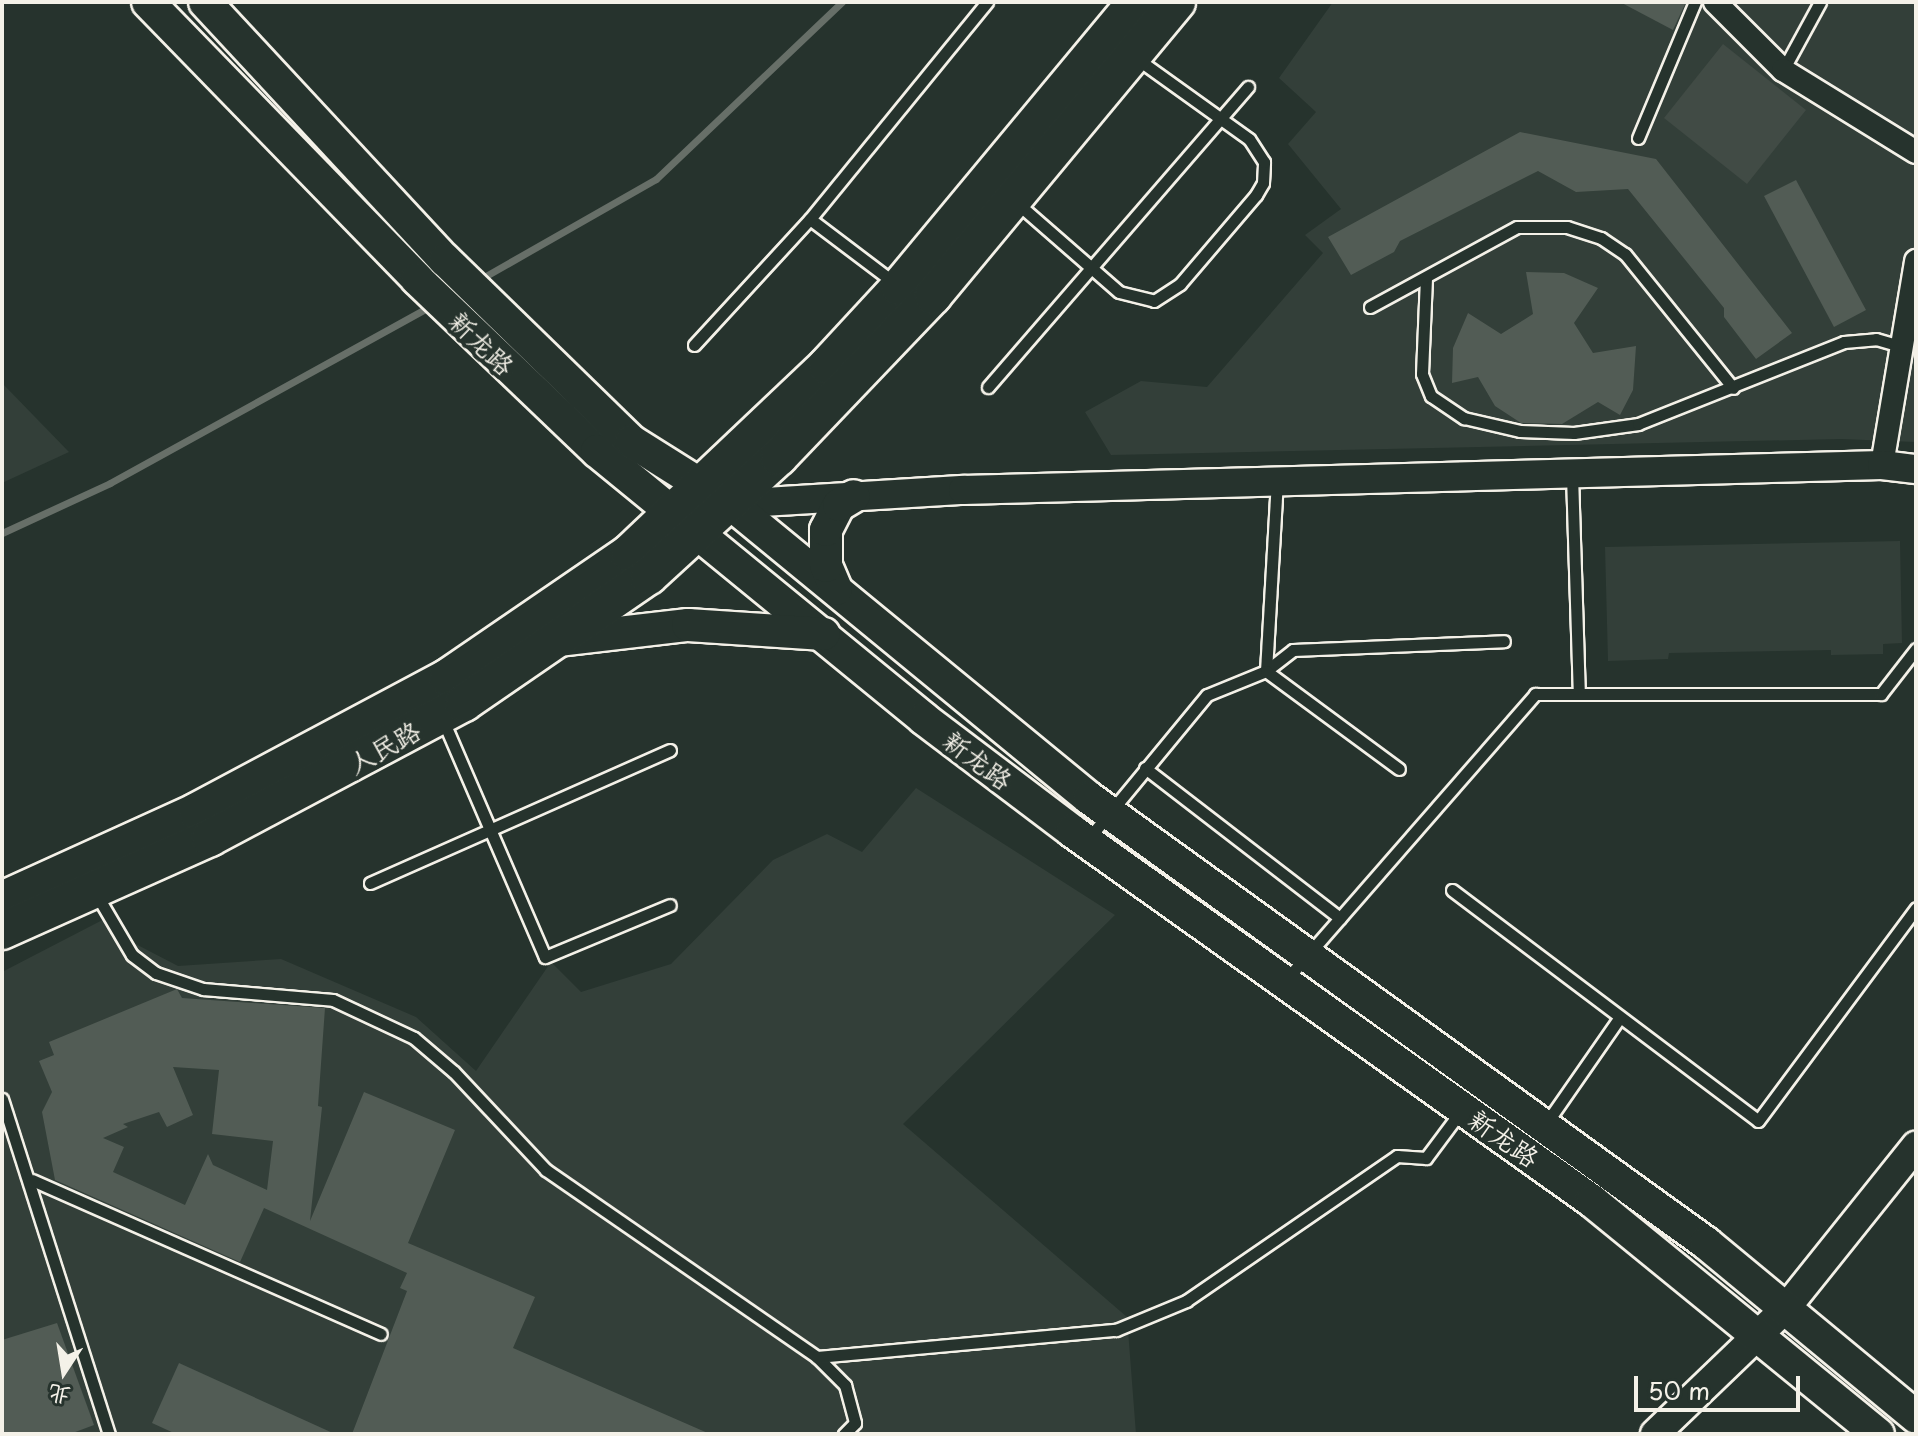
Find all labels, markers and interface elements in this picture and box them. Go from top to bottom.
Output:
street label: 新龙路 [443,305,521,381]
street label: 人民路 [342,714,426,780]
street label: 新龙路 [937,724,1019,796]
street label: 新龙路 [1463,1103,1545,1173]
north arrow [24,1332,104,1412]
scale bar [1638,1360,1804,1410]
text: 50 m [1648,1372,1710,1408]
text: 北 [45,1378,73,1414]

